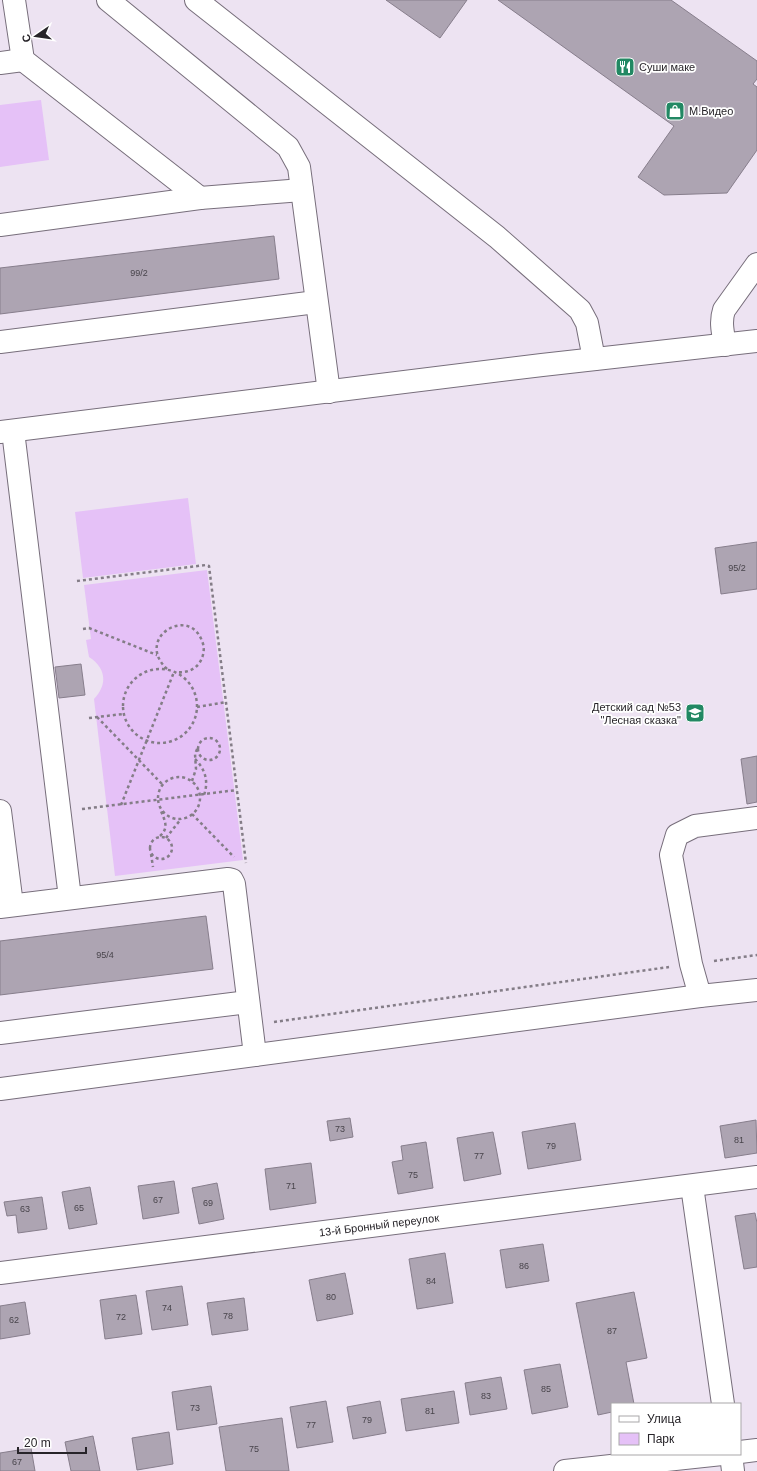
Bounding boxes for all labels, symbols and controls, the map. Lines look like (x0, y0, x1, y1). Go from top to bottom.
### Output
north arrow (16, 16, 56, 56)
text: С (20, 33, 33, 43)
restaurant icon: Суши маке (614, 56, 636, 78)
place label: Суши маке (639, 61, 695, 73)
shop icon: М.Видео (664, 100, 686, 122)
place label: М.Видео (689, 105, 733, 117)
house number: 99/2 (130, 268, 148, 278)
house number: 95/2 (728, 563, 746, 573)
place label: Детский сад №53 "Лесная сказка" (592, 701, 681, 726)
school or university icon: Детский сад №53 "Лесная сказка" (684, 702, 706, 724)
house number: 95/4 (96, 950, 114, 960)
house number: 73 (335, 1124, 345, 1134)
house number: 81 (734, 1135, 744, 1145)
house number: 79 (546, 1141, 556, 1151)
house number: 77 (474, 1151, 484, 1161)
house number: 75 (408, 1170, 418, 1180)
house number: 71 (286, 1181, 296, 1191)
house number: 67 (153, 1195, 163, 1205)
house number: 69 (203, 1198, 213, 1208)
house number: 65 (74, 1203, 84, 1213)
house number: 63 (20, 1204, 30, 1214)
street label: 13-й Бронный переулок (318, 1211, 440, 1238)
house number: 86 (519, 1261, 529, 1271)
house number: 84 (426, 1276, 436, 1286)
house number: 80 (326, 1292, 336, 1302)
house number: 74 (162, 1303, 172, 1313)
house number: 78 (223, 1311, 233, 1321)
house number: 72 (116, 1312, 126, 1322)
house number: 62 (9, 1315, 19, 1325)
house number: 87 (607, 1326, 617, 1336)
house number: 85 (541, 1384, 551, 1394)
house number: 83 (481, 1391, 491, 1401)
house number: 73 (190, 1403, 200, 1413)
legend (611, 1403, 741, 1455)
house number: 81 (425, 1406, 435, 1416)
text: Улица (647, 1412, 681, 1426)
house number: 79 (362, 1415, 372, 1425)
house number: 77 (306, 1420, 316, 1430)
scale bar (18, 1429, 86, 1455)
text: Парк (647, 1432, 675, 1446)
text: 20 m (24, 1436, 51, 1450)
house number: 75 (249, 1444, 259, 1454)
house number: 67 (12, 1457, 22, 1467)

